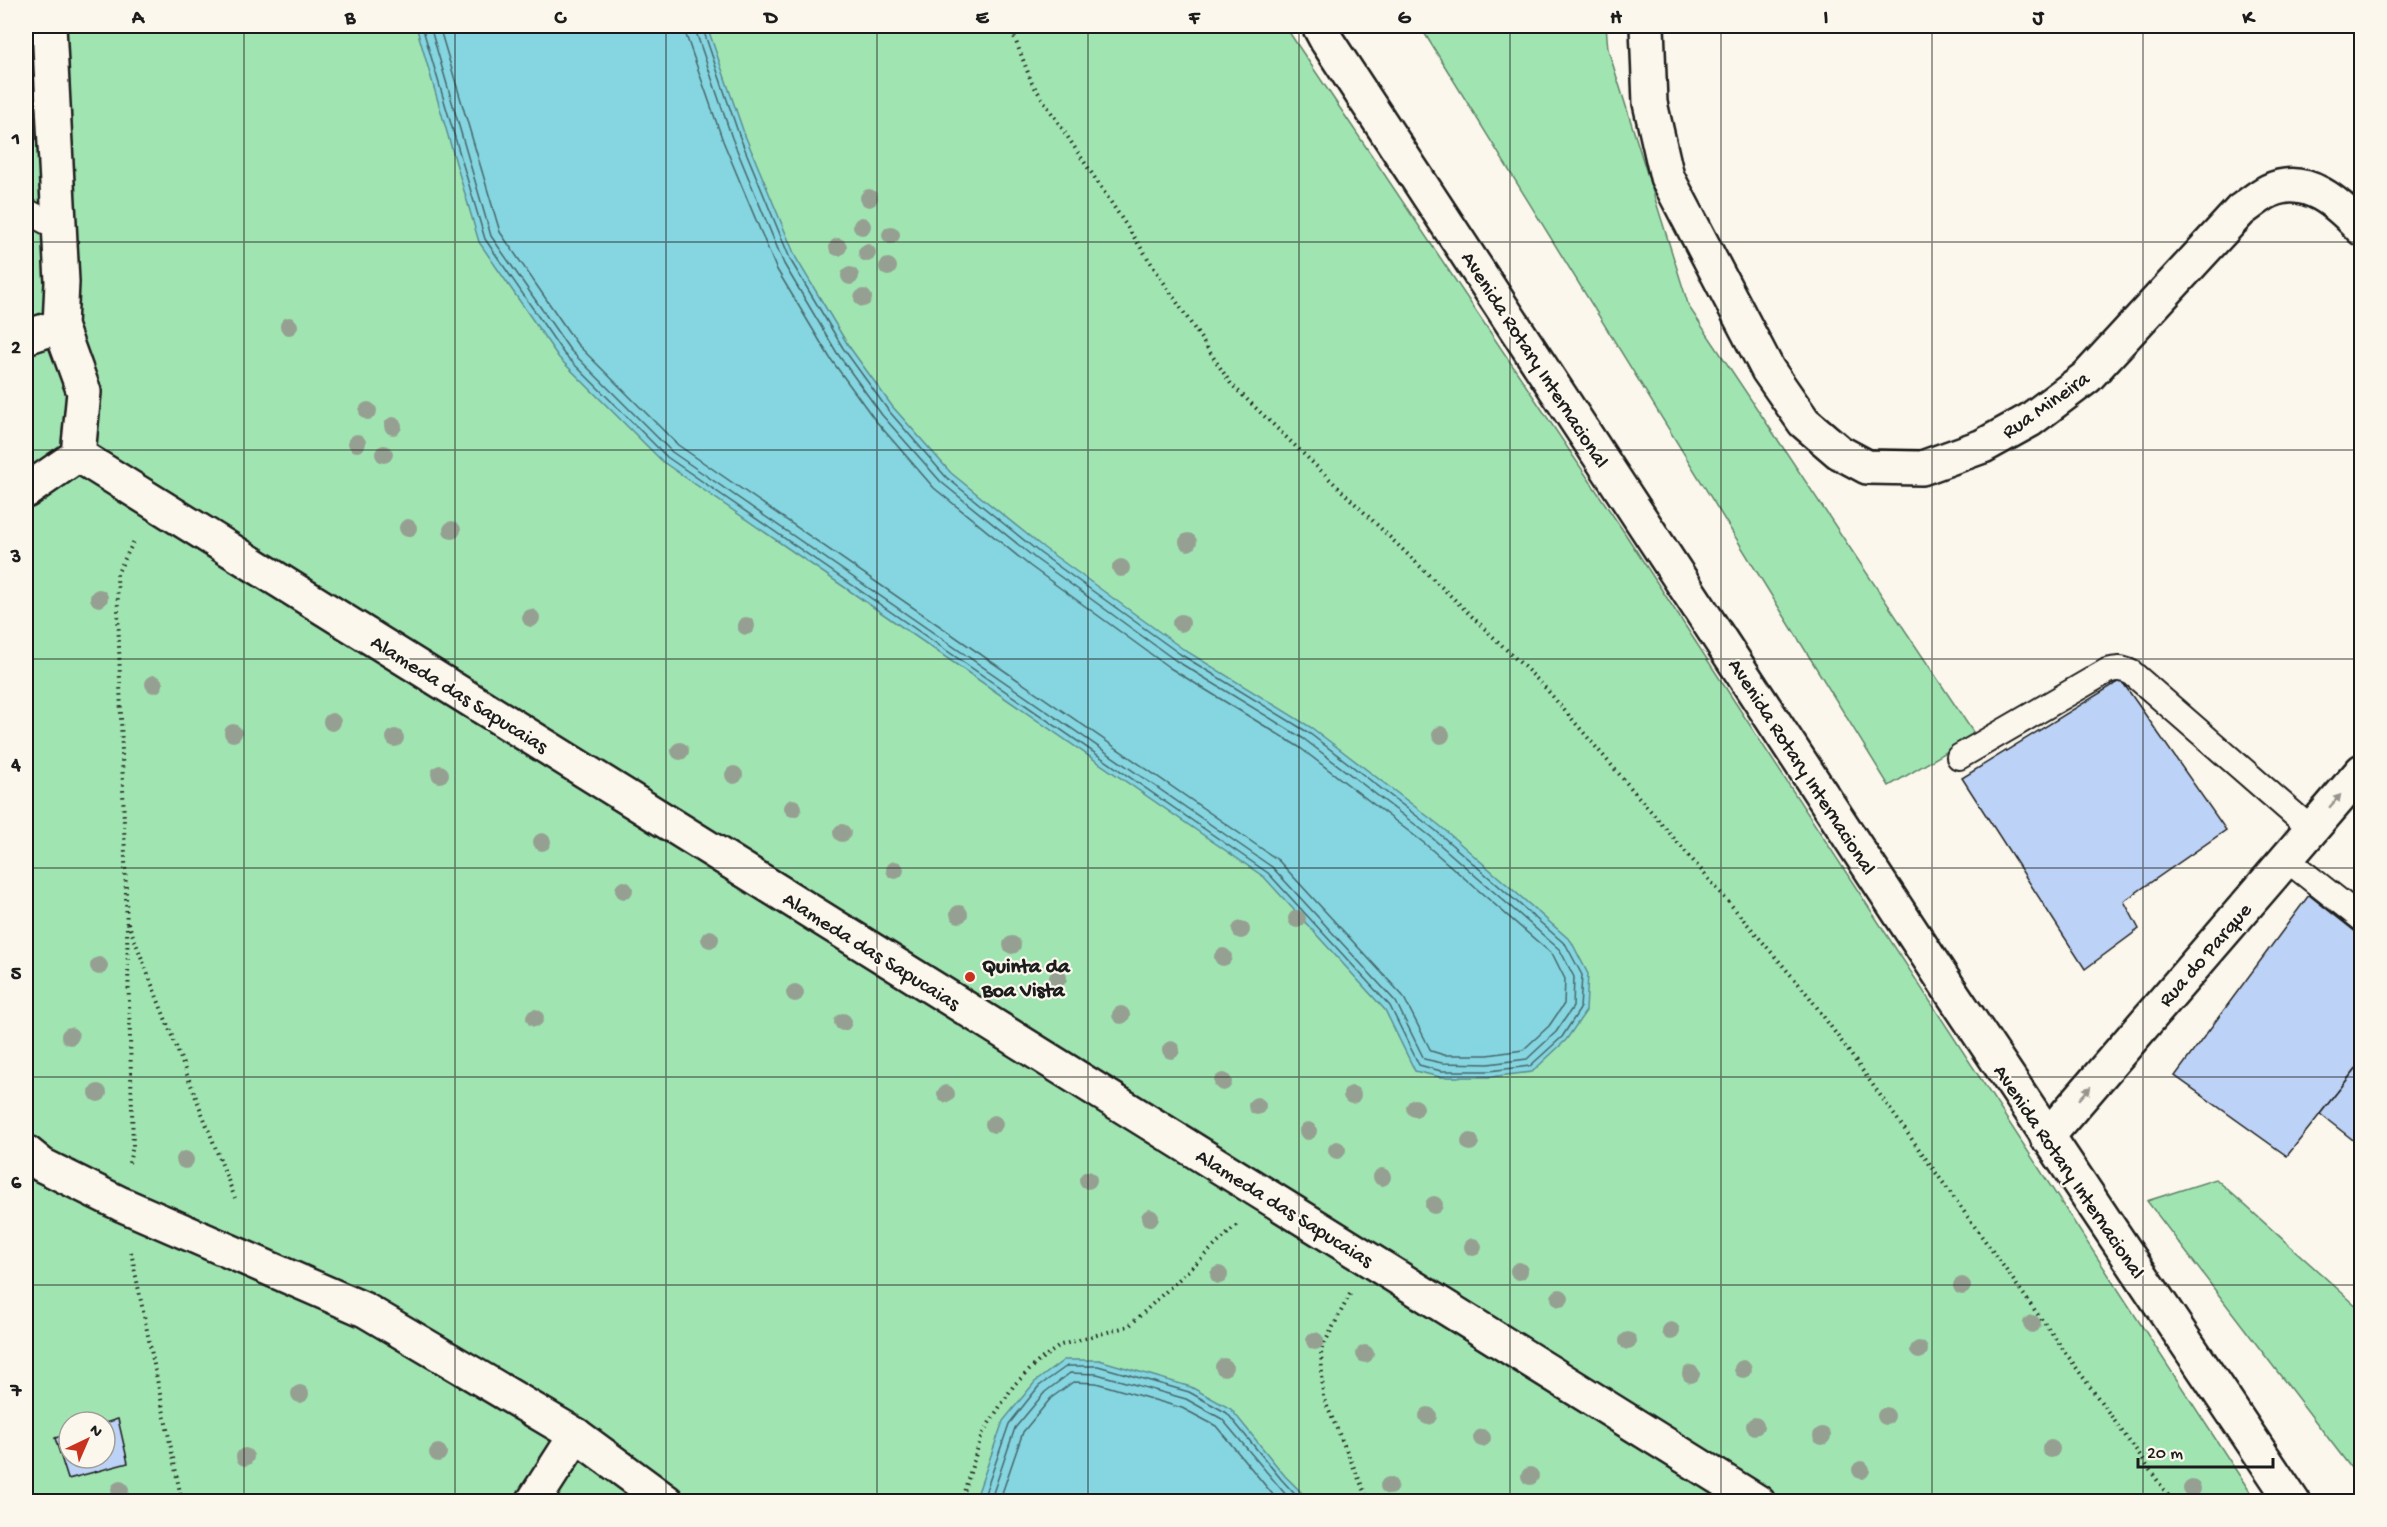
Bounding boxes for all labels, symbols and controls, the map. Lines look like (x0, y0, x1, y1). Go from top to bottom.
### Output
text: A (131, 8, 146, 31)
text: B (344, 8, 356, 31)
text: C (554, 8, 568, 31)
text: D (762, 8, 778, 31)
text: E (976, 8, 990, 31)
text: F (1188, 8, 1201, 31)
text: G (1398, 8, 1412, 31)
text: H (1610, 8, 1622, 31)
text: I (1824, 8, 1829, 31)
text: J (2032, 8, 2045, 31)
text: K (2241, 8, 2256, 31)
text: 1 (11, 129, 20, 152)
street label: Avenida Rotary Internacional (1454, 248, 1612, 474)
text: 2 (11, 338, 21, 361)
street label: Rua Mineira (1998, 367, 2097, 446)
text: 3 (10, 547, 21, 570)
street label: Alameda das Sapucaias (365, 631, 552, 761)
street label: Avenida Rotary Internacional (1721, 655, 1879, 881)
text: 4 (10, 755, 21, 778)
one-way arrow (2328, 794, 2342, 809)
street label: Alameda das Sapucaias (777, 888, 964, 1018)
street label: Rua do Parque (2155, 898, 2259, 1013)
place label: Quinta da Boa Vista (981, 956, 1071, 1005)
text: 5 (11, 964, 22, 987)
marker: Quinta da Boa Vista (963, 970, 977, 984)
street label: Avenida Rotary Internacional (1986, 1061, 2148, 1285)
one-way arrow (2078, 1086, 2091, 1101)
street label: Alameda das Sapucaias (1190, 1145, 1377, 1275)
text: 6 (11, 1173, 22, 1196)
text: 7 (10, 1381, 23, 1404)
north arrow (57, 1410, 117, 1470)
text: N (85, 1421, 106, 1443)
scale bar (2138, 1431, 2273, 1469)
text: 20 m (2147, 1444, 2183, 1465)

